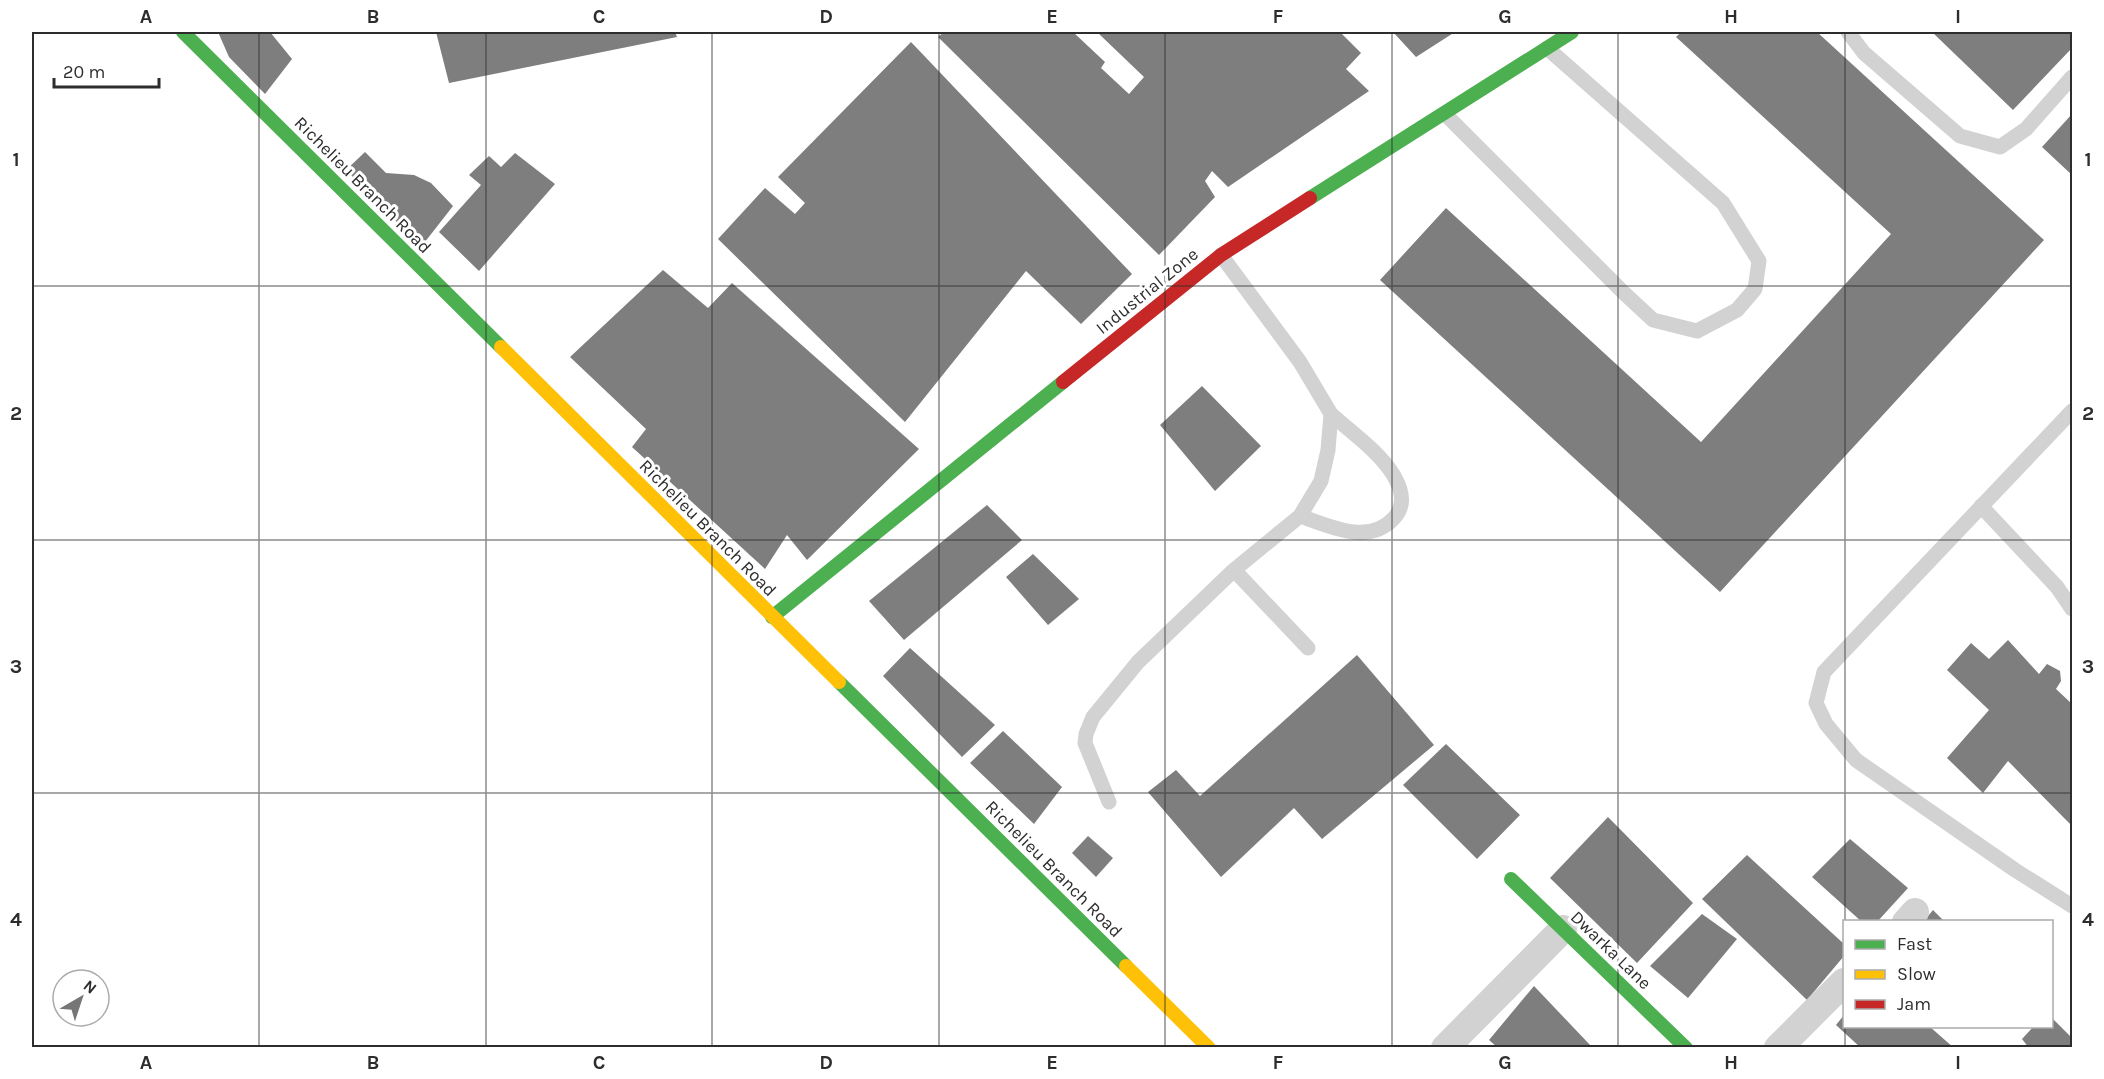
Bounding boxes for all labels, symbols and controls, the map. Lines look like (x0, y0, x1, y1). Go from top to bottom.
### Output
text: A (140, 5, 153, 28)
text: B (367, 5, 379, 28)
text: C (593, 5, 605, 28)
text: D (819, 5, 833, 28)
text: E (1046, 5, 1058, 28)
text: F (1273, 5, 1284, 28)
text: G (1498, 5, 1512, 28)
text: H (1724, 5, 1738, 28)
text: I (1955, 5, 1961, 28)
scale bar (54, 51, 159, 89)
text: 20 m (63, 61, 105, 83)
street label: Richelieu Branch Road (290, 112, 436, 258)
text: 1 (12, 148, 20, 171)
text: 1 (2084, 148, 2092, 171)
street label: Industrial Zone (1091, 243, 1203, 339)
text: 2 (10, 402, 22, 425)
text: 2 (2082, 402, 2094, 425)
street label: Richelieu Branch Road (635, 455, 781, 601)
text: 3 (10, 655, 22, 678)
text: 3 (2082, 655, 2094, 678)
street label: Richelieu Branch Road (981, 796, 1127, 942)
street label: Dwarka Lane (1566, 906, 1656, 994)
text: 4 (10, 908, 22, 931)
text: 4 (2082, 908, 2094, 931)
legend (1843, 920, 2053, 1028)
text: Fast (1897, 933, 1932, 955)
text: Slow (1897, 963, 1936, 985)
north arrow (51, 968, 111, 1028)
text: N (80, 976, 101, 998)
text: Jam (1897, 993, 1931, 1015)
text: A (140, 1051, 153, 1074)
text: B (367, 1051, 379, 1074)
text: C (593, 1051, 605, 1074)
text: D (819, 1051, 833, 1074)
text: E (1046, 1051, 1058, 1074)
text: F (1273, 1051, 1284, 1074)
text: G (1498, 1051, 1512, 1074)
text: H (1724, 1051, 1738, 1074)
text: I (1955, 1051, 1961, 1074)

